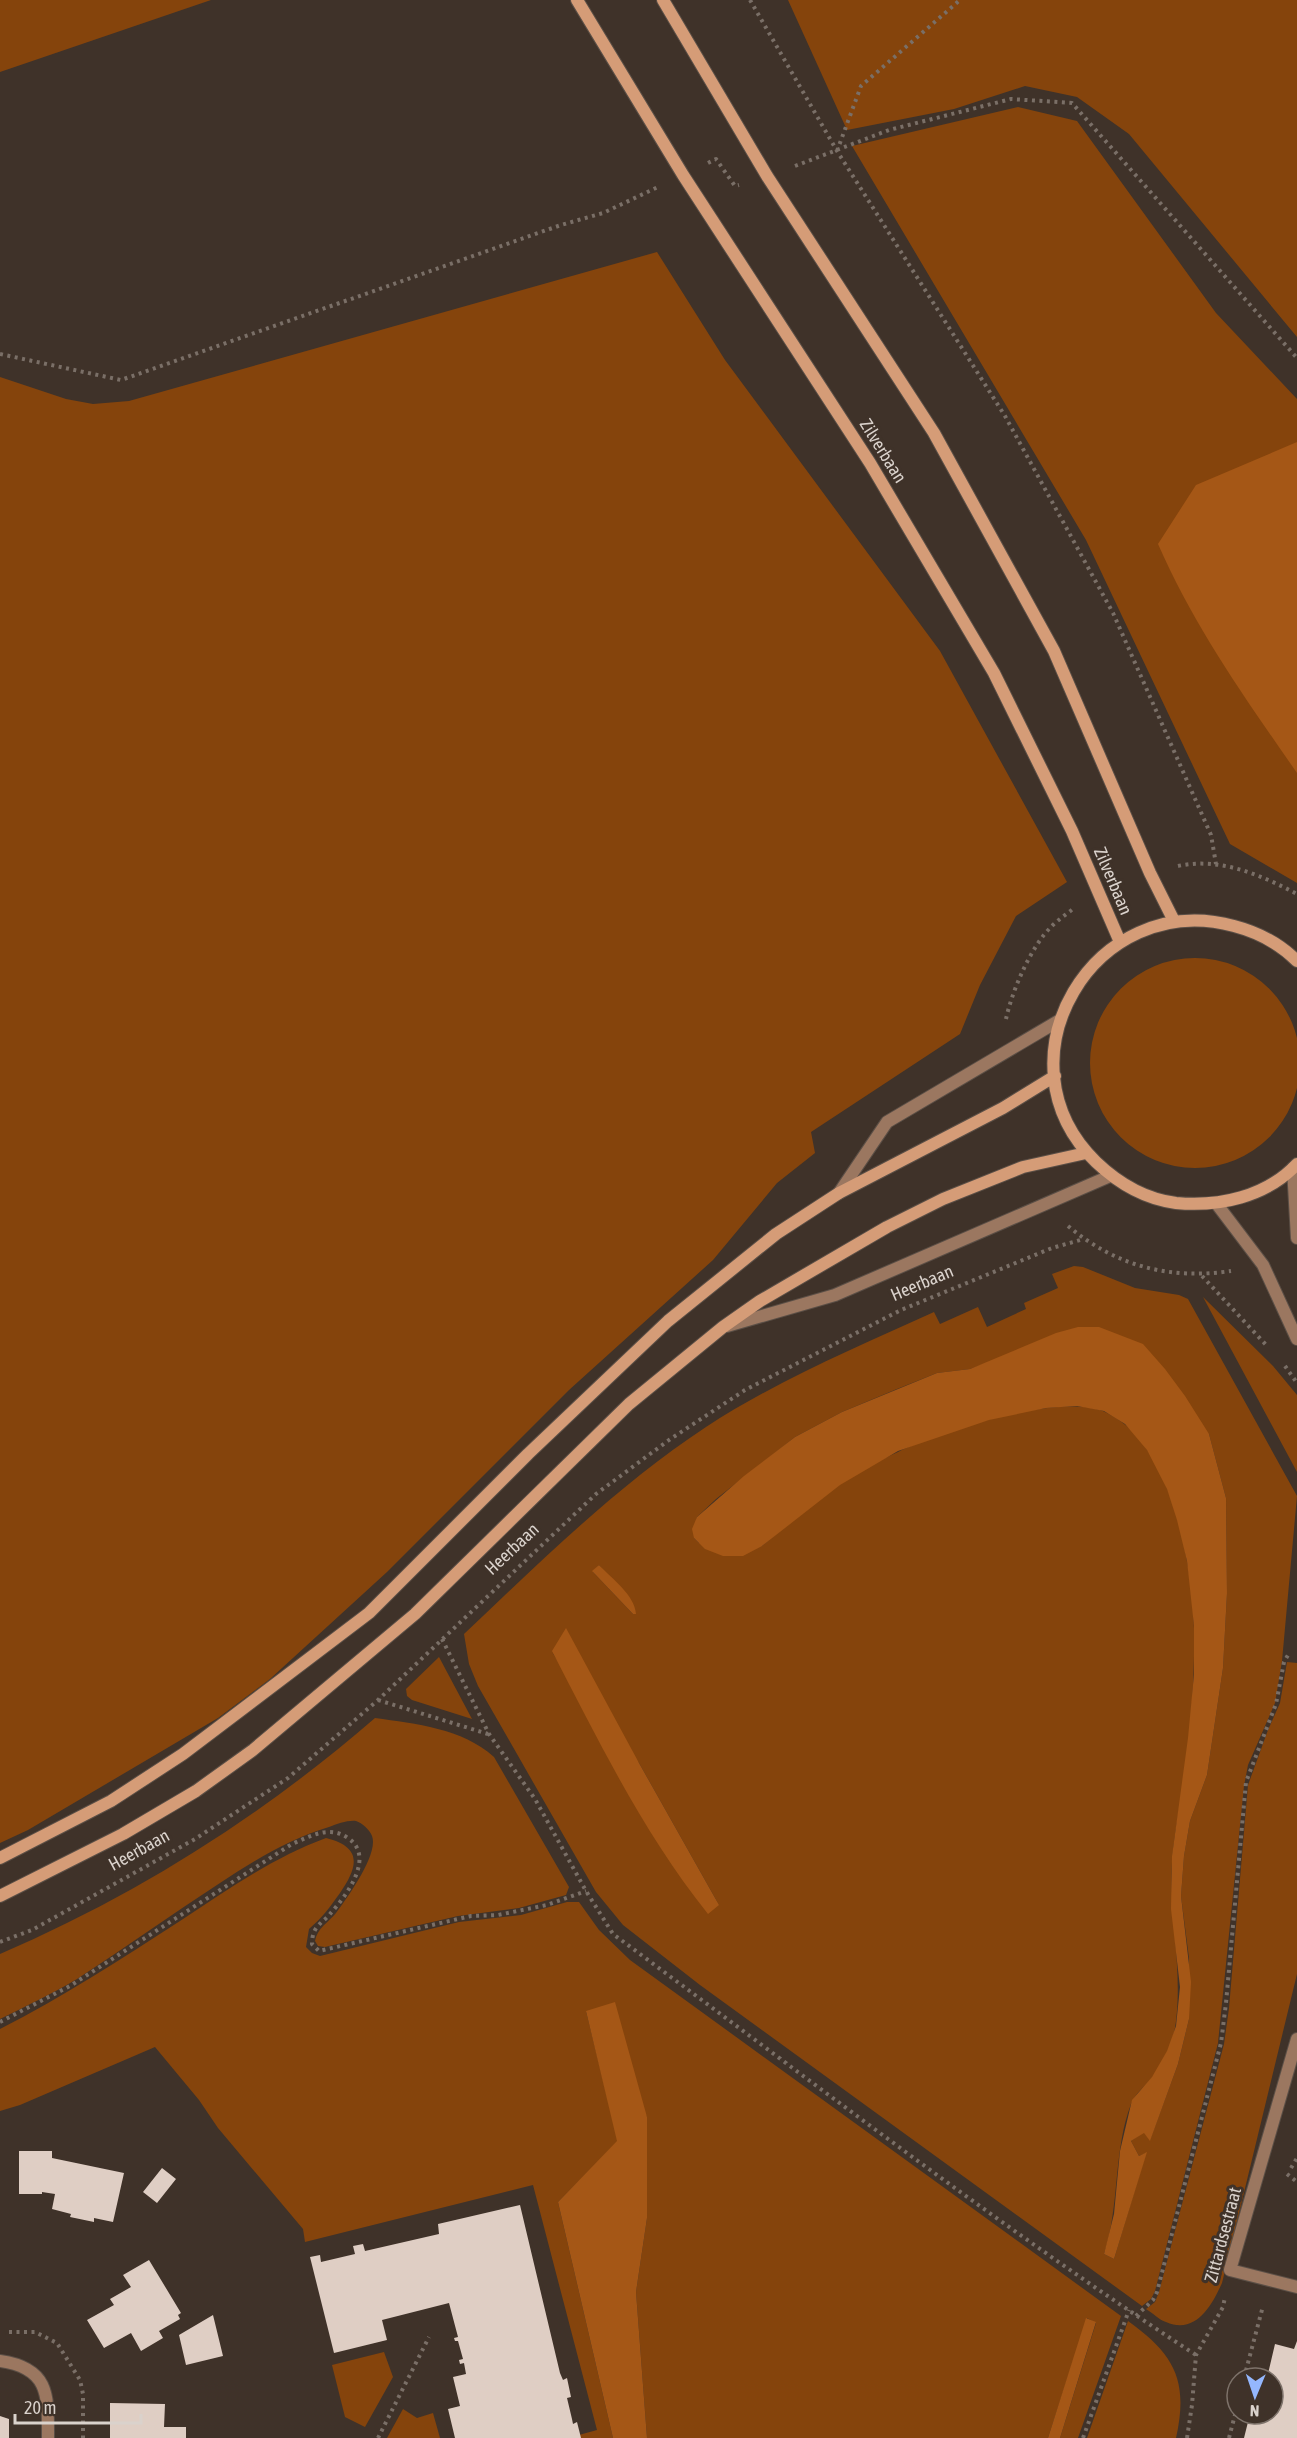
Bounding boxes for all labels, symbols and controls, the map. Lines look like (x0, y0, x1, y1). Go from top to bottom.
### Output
street label: Zilverbaan (856, 415, 911, 487)
street label: Zilverbaan (1090, 844, 1137, 918)
street label: Heerbaan (887, 1260, 956, 1305)
street label: Heerbaan (480, 1518, 543, 1579)
street label: Heerbaan (105, 1824, 173, 1875)
street label: Zittardsestraat (1200, 2185, 1245, 2285)
north arrow (1225, 2366, 1285, 2426)
scale bar (15, 2387, 141, 2425)
text: 20 m (24, 2397, 56, 2418)
text: N (1249, 2402, 1260, 2420)

